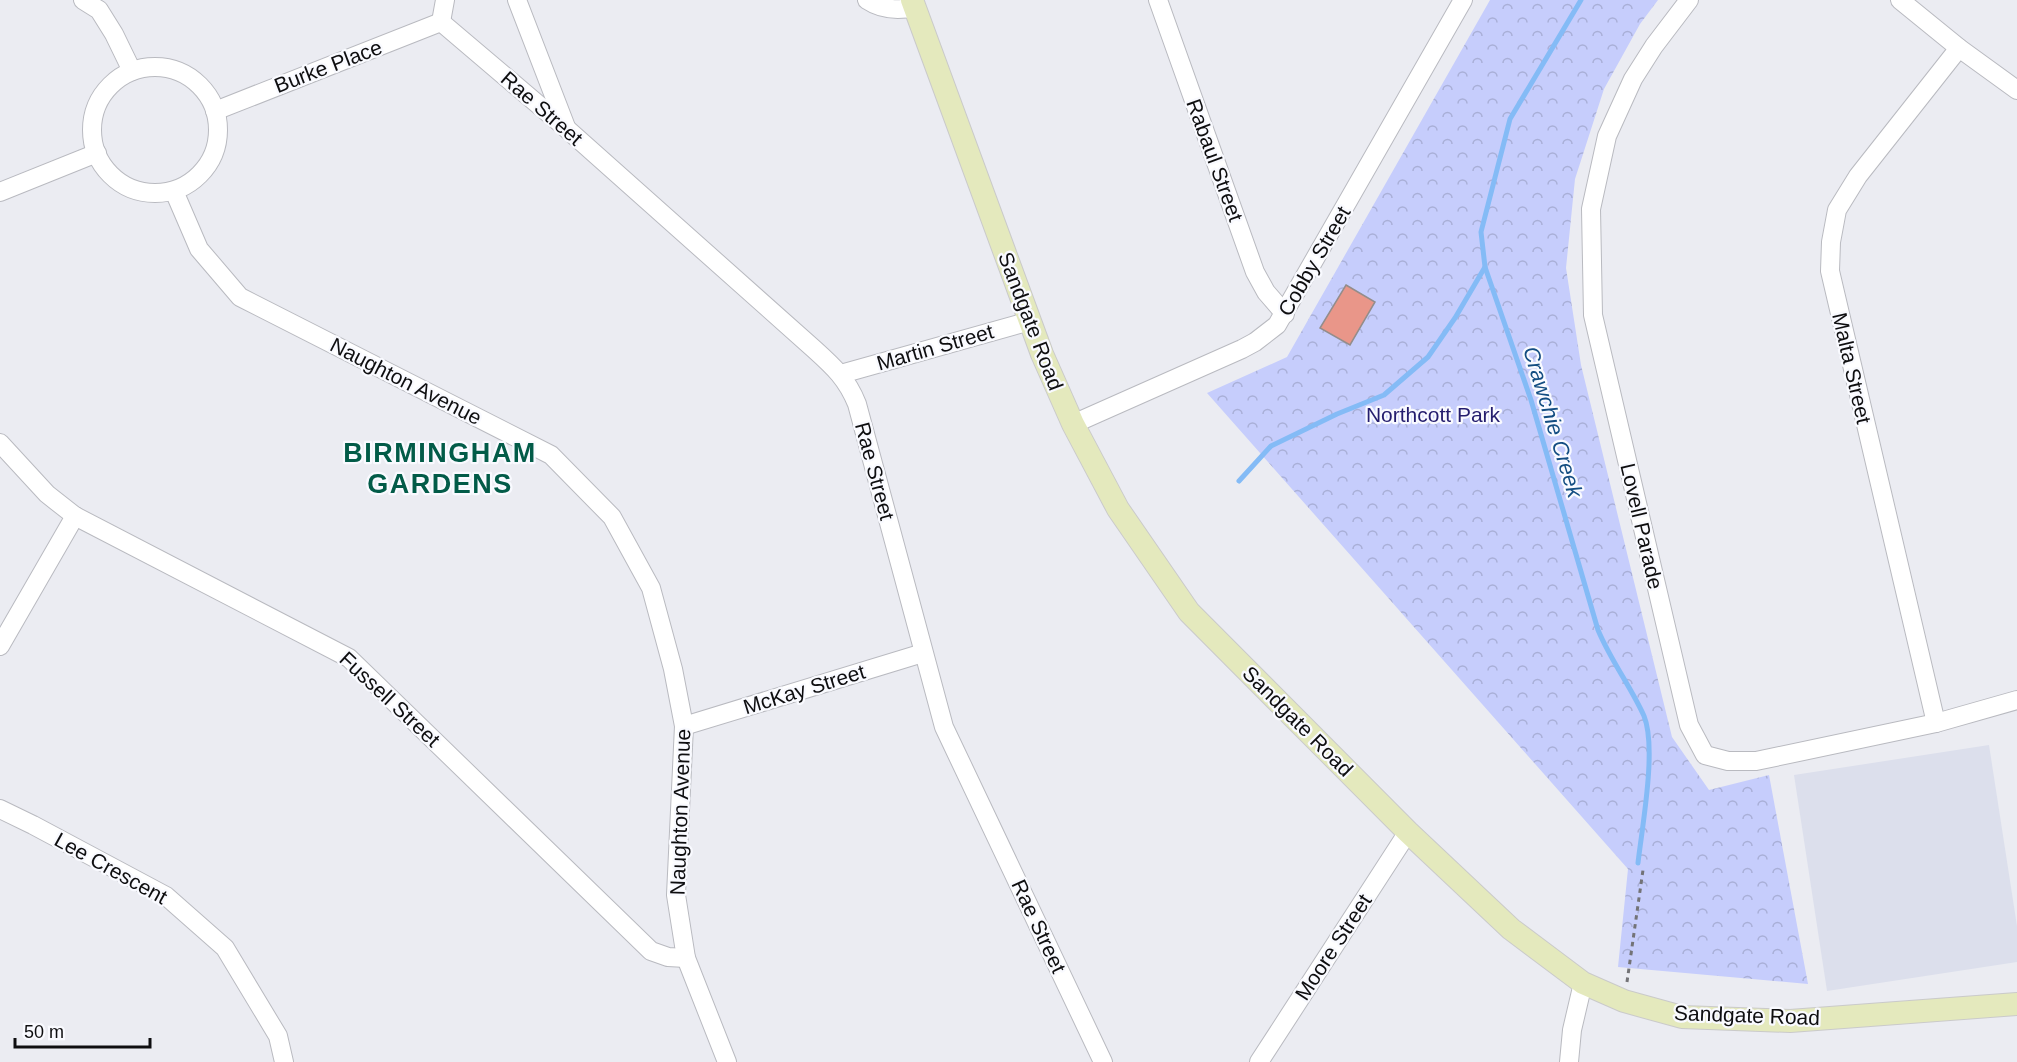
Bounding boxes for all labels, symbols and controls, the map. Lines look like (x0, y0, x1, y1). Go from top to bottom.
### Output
street label: Burke Place (271, 35, 385, 97)
street label: Rae Street (497, 66, 588, 150)
street label: Rabaul Street (1182, 96, 1248, 224)
street label: Cobby Street (1273, 202, 1355, 320)
street label: Sandgate Road (994, 249, 1068, 393)
street label: Malta Street (1828, 310, 1876, 426)
street label: Martin Street (874, 319, 996, 375)
street label: Naughton Avenue (327, 333, 485, 429)
water label: Crawchie Creek (1518, 344, 1588, 501)
park label: Northcott Park (1366, 403, 1501, 426)
street label: Rae Street (851, 420, 899, 523)
district label: BIRMINGHAM GARDENS (343, 438, 537, 499)
street label: Lovell Parade (1616, 461, 1668, 591)
street label: Fussell Street (335, 647, 445, 751)
street label: McKay Street (740, 660, 868, 718)
street label: Sandgate Road (1238, 661, 1358, 781)
street label: Naughton Avenue (666, 728, 694, 896)
street label: Lee Crescent (51, 828, 171, 908)
street label: Rae Street (1007, 876, 1071, 976)
street label: Moore Street (1290, 890, 1376, 1004)
street label: Sandgate Road (1674, 1001, 1820, 1029)
scale bar (15, 1011, 150, 1049)
text: 50 m (24, 1022, 64, 1042)

